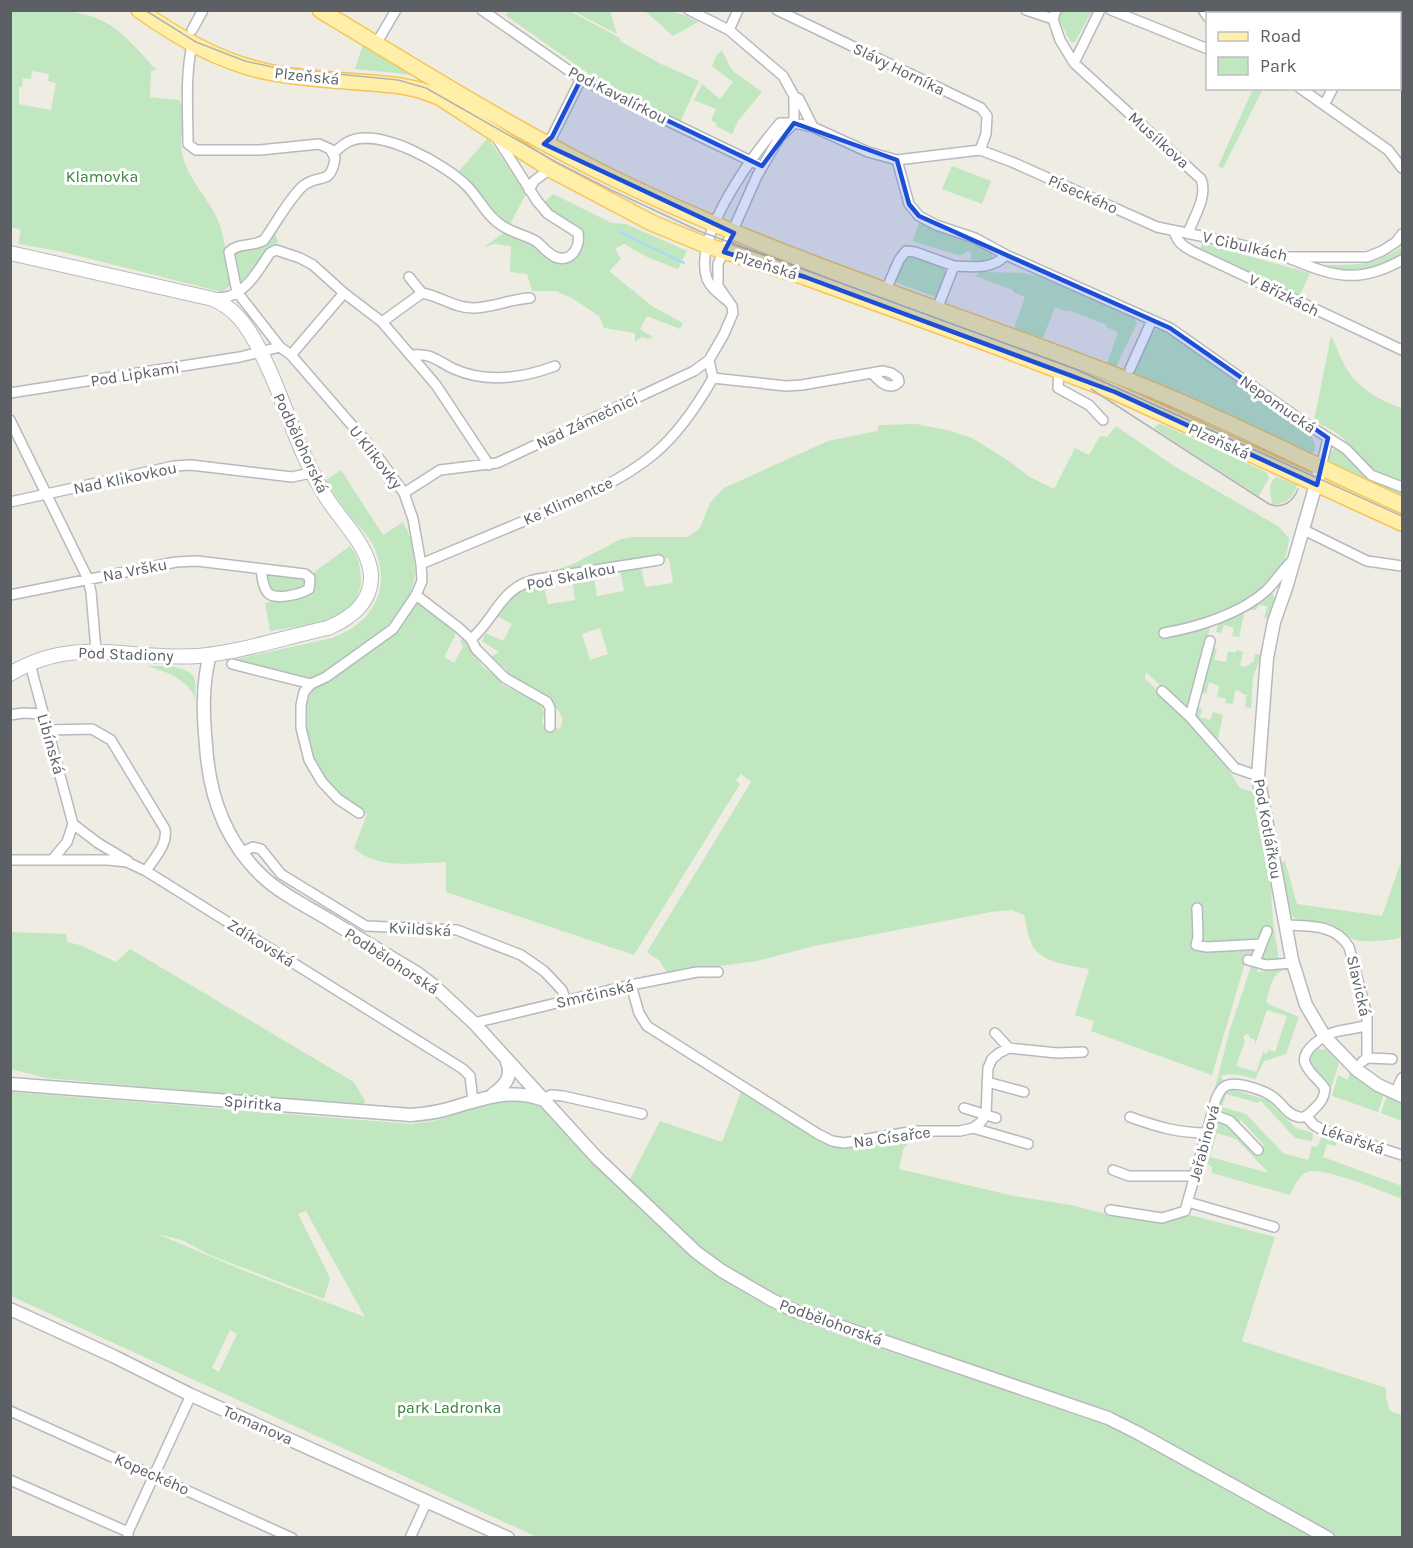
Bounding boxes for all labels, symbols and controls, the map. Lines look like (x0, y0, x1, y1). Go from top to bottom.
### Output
legend (1206, 12, 1401, 90)
text: Road (1260, 25, 1301, 47)
street label: Slávy Horníka (850, 39, 948, 99)
text: Park (1260, 55, 1297, 77)
street label: Pod Kavalírkou (565, 62, 671, 128)
street label: Plzeňská (274, 63, 340, 89)
street label: Musílkova (1125, 108, 1193, 172)
park label: Klamovka (66, 167, 138, 186)
street label: Píseckého (1045, 170, 1121, 218)
street label: V Cibulkách (1201, 227, 1289, 265)
street label: Plzeňská (732, 246, 800, 284)
street label: V Břízkách (1245, 270, 1323, 320)
street label: Pod Lipkami (89, 358, 181, 390)
street label: Nepomucká (1237, 371, 1319, 437)
street label: Nad Zámečnicí (533, 389, 641, 453)
street label: Podbělohorská (269, 390, 333, 496)
street label: Plzeňská (1186, 419, 1252, 463)
street label: U Klikovky (345, 422, 407, 493)
street label: Nad Klikovkou (72, 458, 178, 498)
street label: Ke Klimentce (520, 473, 616, 529)
street label: Na Vršku (101, 554, 169, 586)
street label: Pod Skalkou (525, 558, 617, 594)
street label: Pod Stadiony (78, 643, 175, 665)
street label: Libínská (33, 711, 69, 777)
street label: Pod Kotlářkou (1250, 777, 1286, 881)
street label: Zdíkovská (224, 915, 298, 971)
street label: Kvildská (388, 918, 452, 940)
street label: Podbělohorská (341, 924, 443, 998)
street label: Slavická (1343, 954, 1375, 1018)
street label: Smrčinská (554, 976, 636, 1012)
street label: Spiritka (223, 1091, 283, 1115)
street label: Jeřabinová (1185, 1103, 1223, 1183)
street label: Lékařská (1319, 1119, 1387, 1159)
street label: Na Císařce (852, 1122, 932, 1152)
street label: Podbělohorská (777, 1295, 885, 1349)
park label: park Ladronka (397, 1398, 501, 1417)
street label: Tomanova (220, 1401, 296, 1449)
street label: Kopeckého (112, 1449, 192, 1499)

